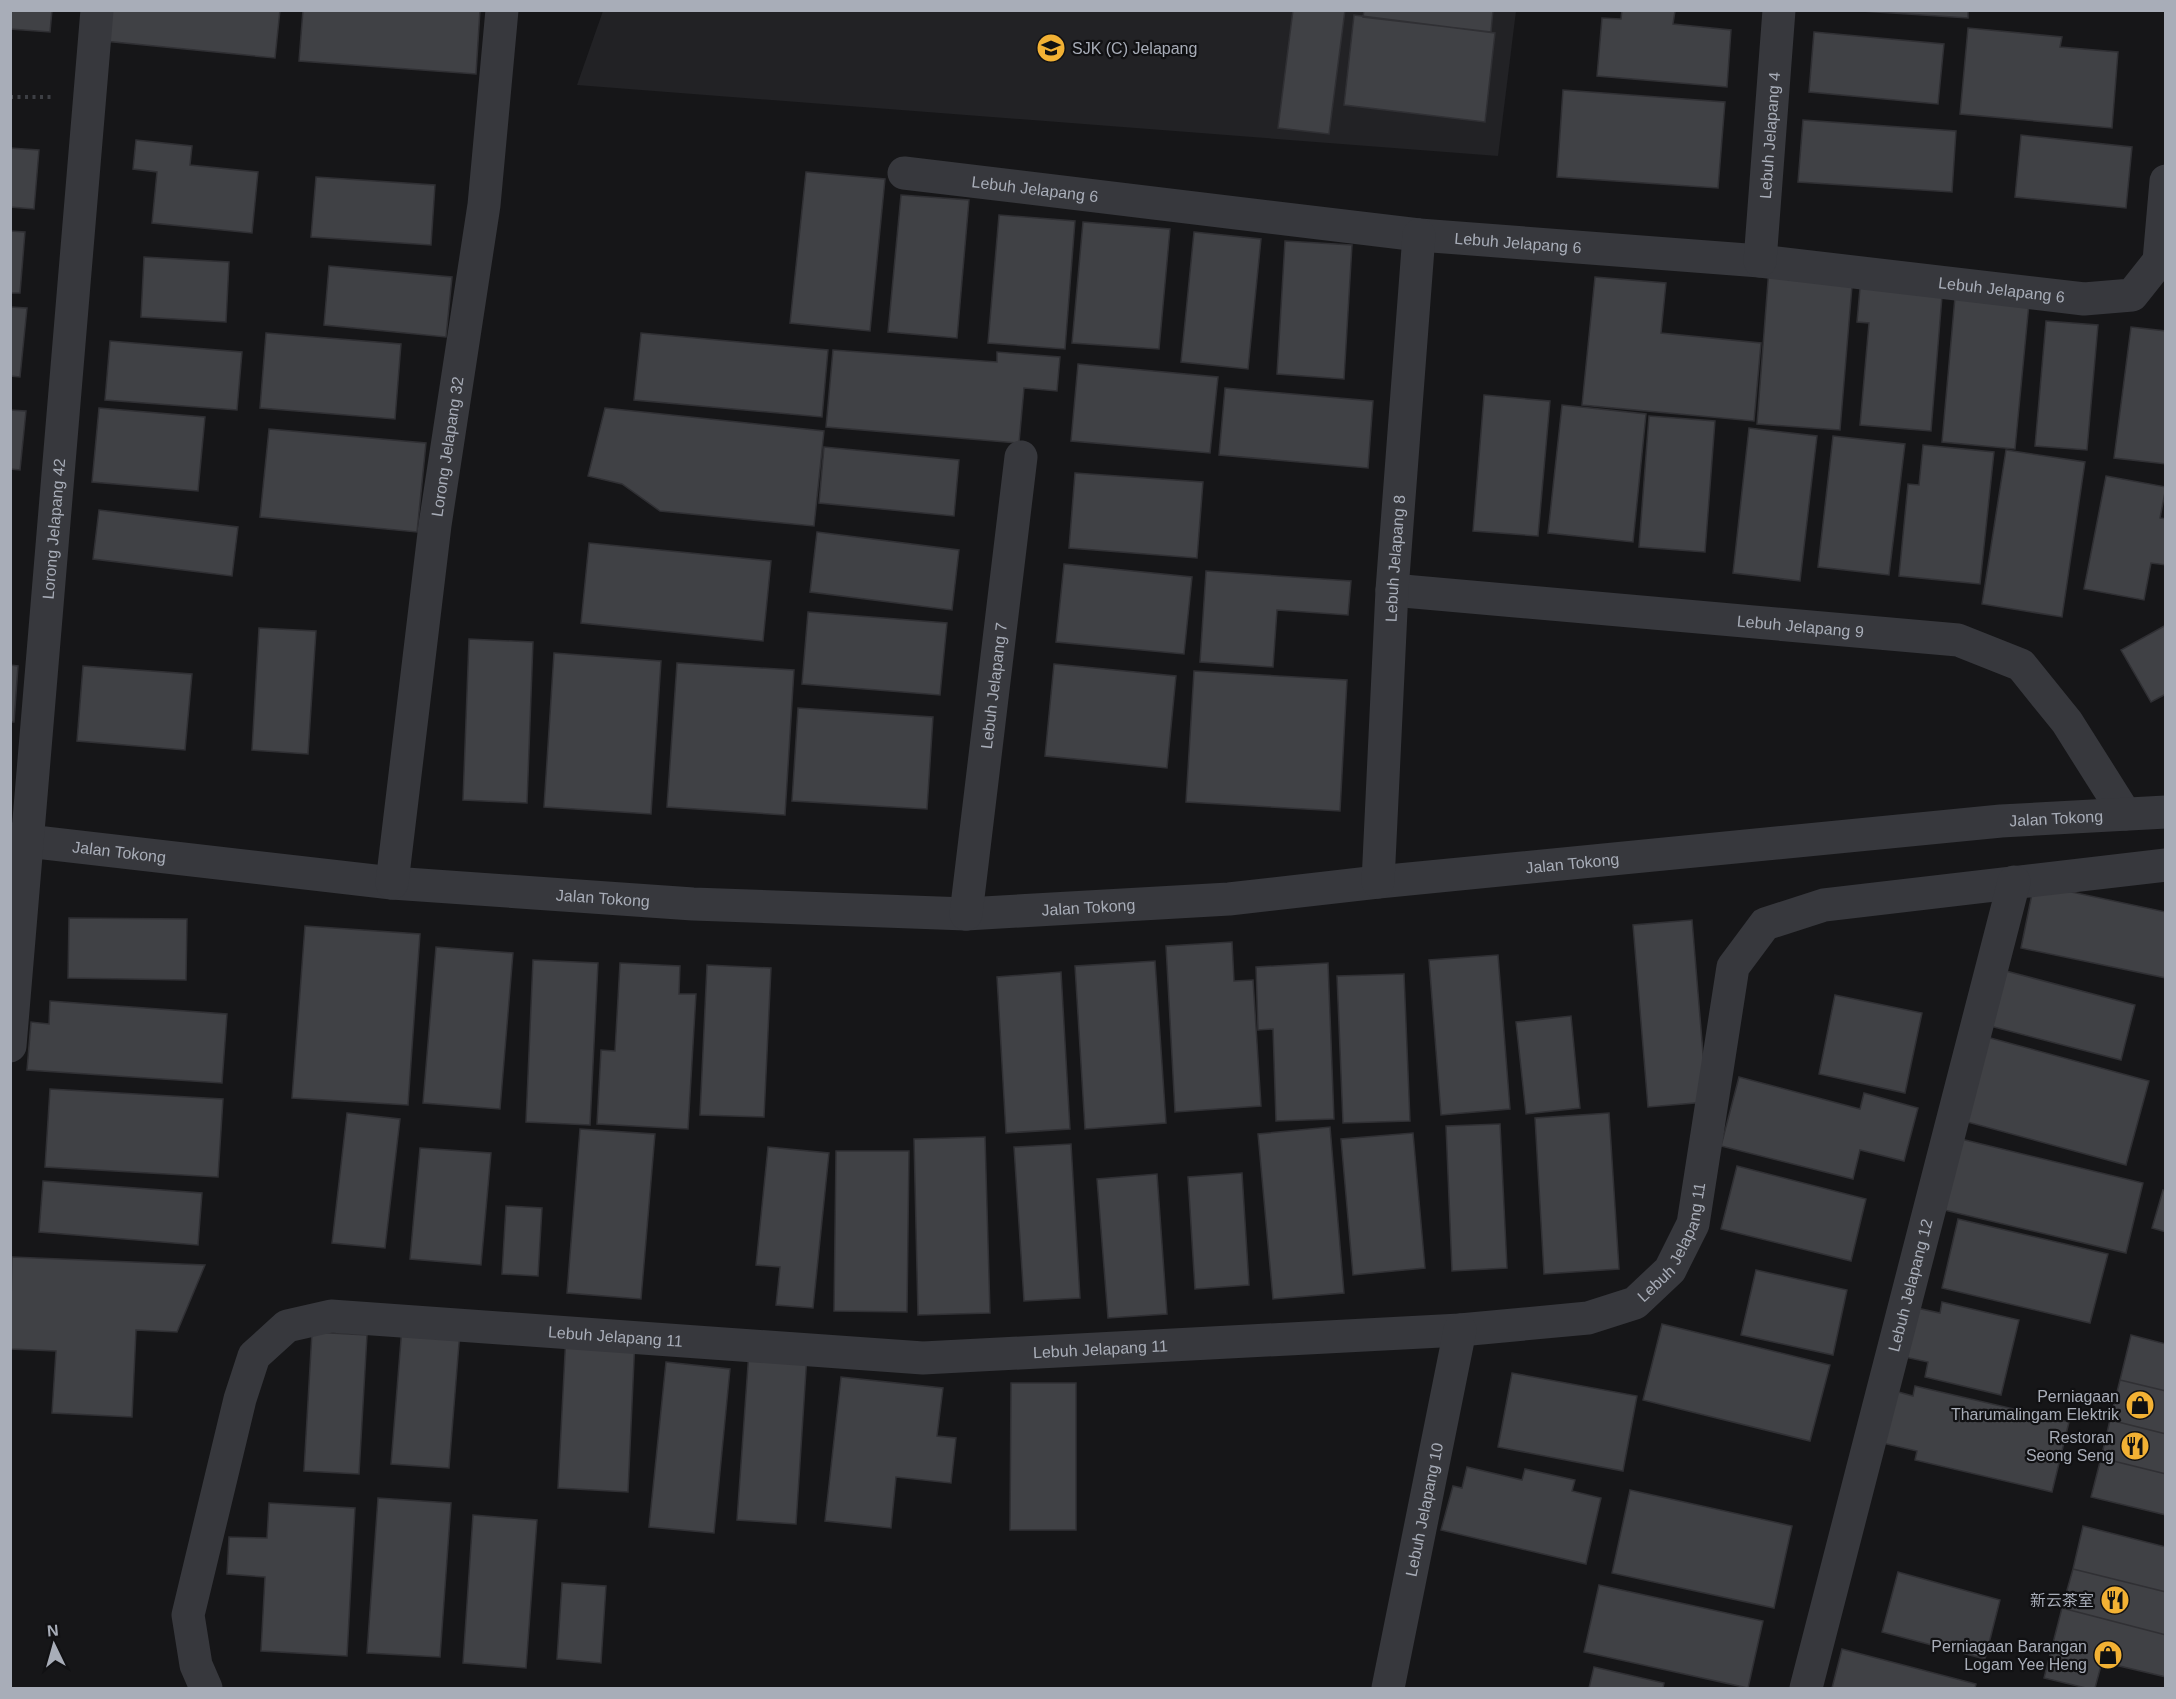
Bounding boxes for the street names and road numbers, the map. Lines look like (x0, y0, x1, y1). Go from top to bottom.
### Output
street label: Lebuh Jelapang 4 (1756, 71, 1783, 199)
street label: Lebuh Jelapang 6 (971, 173, 1099, 205)
street label: Lebuh Jelapang 6 (1454, 229, 1582, 256)
street label: Lebuh Jelapang 6 (1937, 273, 2066, 305)
street label: Lorong Jelapang 32 (428, 375, 466, 518)
street label: Lorong Jelapang 42 (39, 457, 68, 600)
street label: Lebuh Jelapang 8 (1382, 494, 1408, 622)
street label: Lebuh Jelapang 9 (1736, 612, 1865, 640)
street label: Lebuh Jelapang 7 (977, 621, 1010, 750)
street label: Jalan Tokong (2009, 807, 2104, 829)
street label: Jalan Tokong (72, 838, 167, 865)
street label: Jalan Tokong (1525, 850, 1620, 876)
street label: Jalan Tokong (555, 886, 650, 909)
street label: Jalan Tokong (1041, 896, 1136, 918)
street label: Lebuh Jelapang 11 (1634, 1181, 1708, 1305)
street label: Lebuh Jelapang 12 (1885, 1217, 1935, 1353)
street label: Lebuh Jelapang 11 (547, 1323, 684, 1349)
street label: Lebuh Jelapang 11 (1033, 1337, 1168, 1361)
street label: Lebuh Jelapang 10 (1402, 1441, 1446, 1578)

